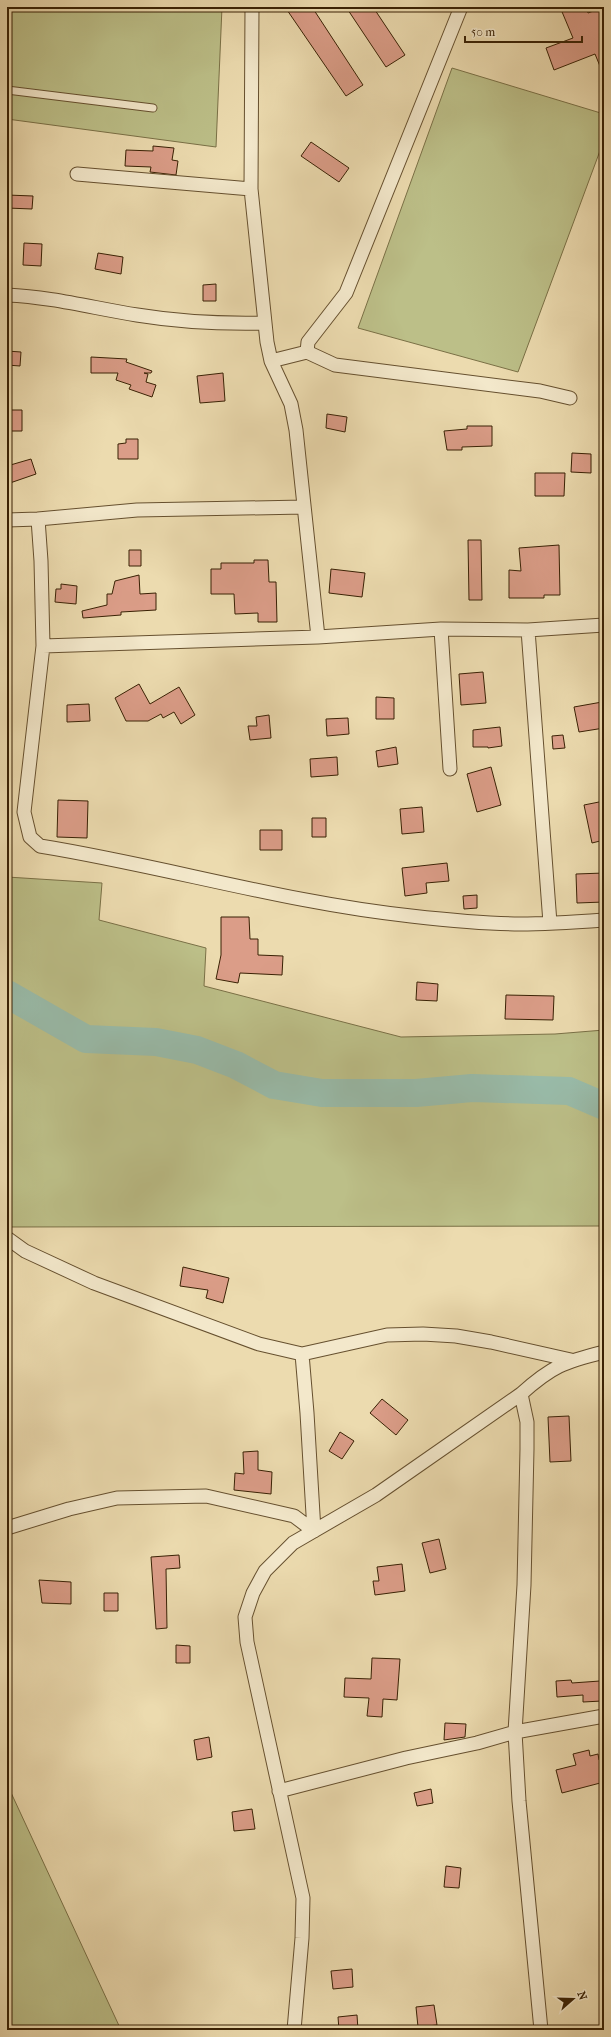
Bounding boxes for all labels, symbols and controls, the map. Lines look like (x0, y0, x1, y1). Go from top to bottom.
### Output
scale bar (465, 18, 582, 44)
text: 50 m (471, 25, 495, 39)
north arrow (553, 1979, 593, 2019)
text: N (574, 1990, 590, 2003)

